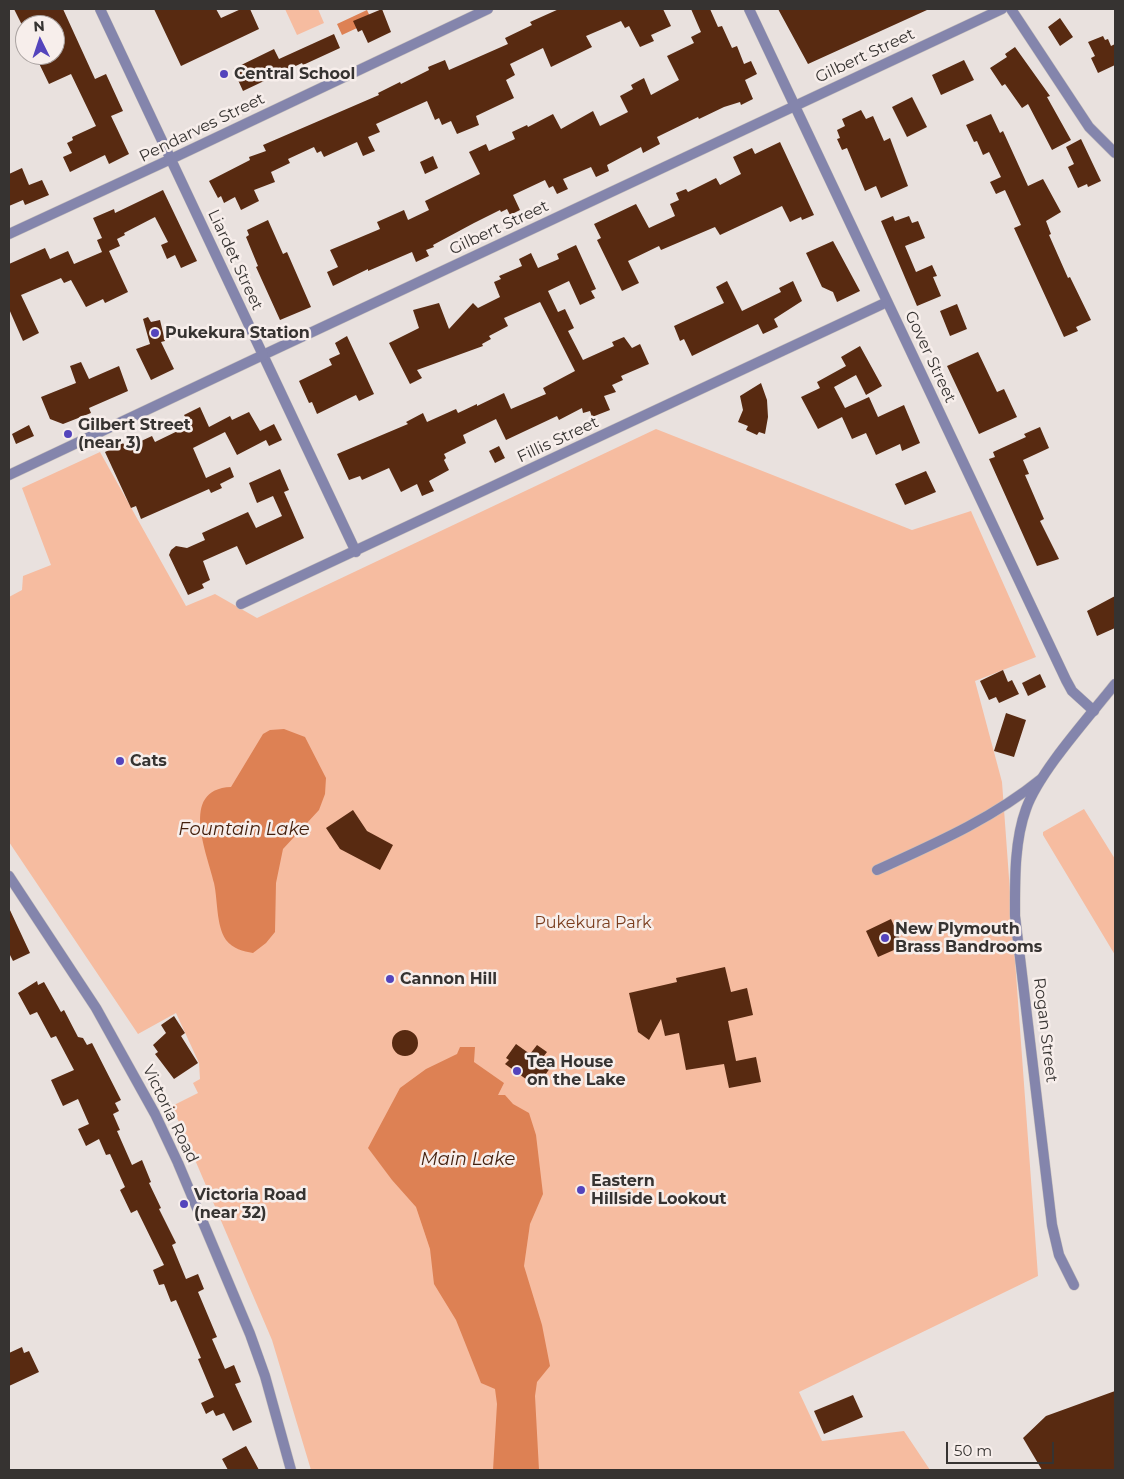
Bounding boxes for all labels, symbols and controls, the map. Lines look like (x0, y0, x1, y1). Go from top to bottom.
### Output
north arrow (15, 15, 65, 65)
text: N (33, 17, 45, 35)
street label: Gilbert Street (812, 25, 918, 87)
place label: Central School (234, 64, 355, 84)
marker: Central School (218, 68, 230, 80)
street label: Pendarves Street (136, 89, 268, 167)
street label: Gilbert Street (446, 197, 552, 259)
street label: Liardet Street (203, 207, 267, 313)
street label: Gover Street (900, 308, 960, 406)
place label: Pukekura Station (165, 323, 310, 343)
marker: Pukekura Station (149, 327, 161, 339)
street label: Fillis Street (514, 413, 602, 467)
place label: Gilbert Street (near 3) (78, 415, 191, 453)
marker: Gilbert Street (near 3) (62, 428, 74, 440)
place label: Cats (130, 751, 167, 771)
marker: Cats (114, 755, 126, 767)
water label: Fountain Lake (178, 819, 310, 841)
park label: Pukekura Park (534, 913, 652, 933)
place label: New Plymouth Brass Bandrooms (895, 919, 1042, 957)
marker: New Plymouth Brass Bandrooms (879, 932, 891, 944)
place label: Cannon Hill (400, 969, 497, 989)
marker: Cannon Hill (384, 973, 396, 985)
street label: Rogan Street (1029, 977, 1061, 1083)
place label: Tea House on the Lake (527, 1052, 626, 1090)
street label: Victoria Road (138, 1062, 202, 1166)
marker: Tea House on the Lake (511, 1065, 523, 1077)
water label: Main Lake (421, 1149, 515, 1171)
place label: Eastern Hillside Lookout (591, 1171, 726, 1209)
marker: Eastern Hillside Lookout (575, 1184, 587, 1196)
place label: Victoria Road (near 32) (194, 1185, 307, 1223)
marker: Victoria Road (near 32) (178, 1198, 190, 1210)
scale bar (949, 1432, 1056, 1464)
text: 50 m (954, 1441, 992, 1460)

